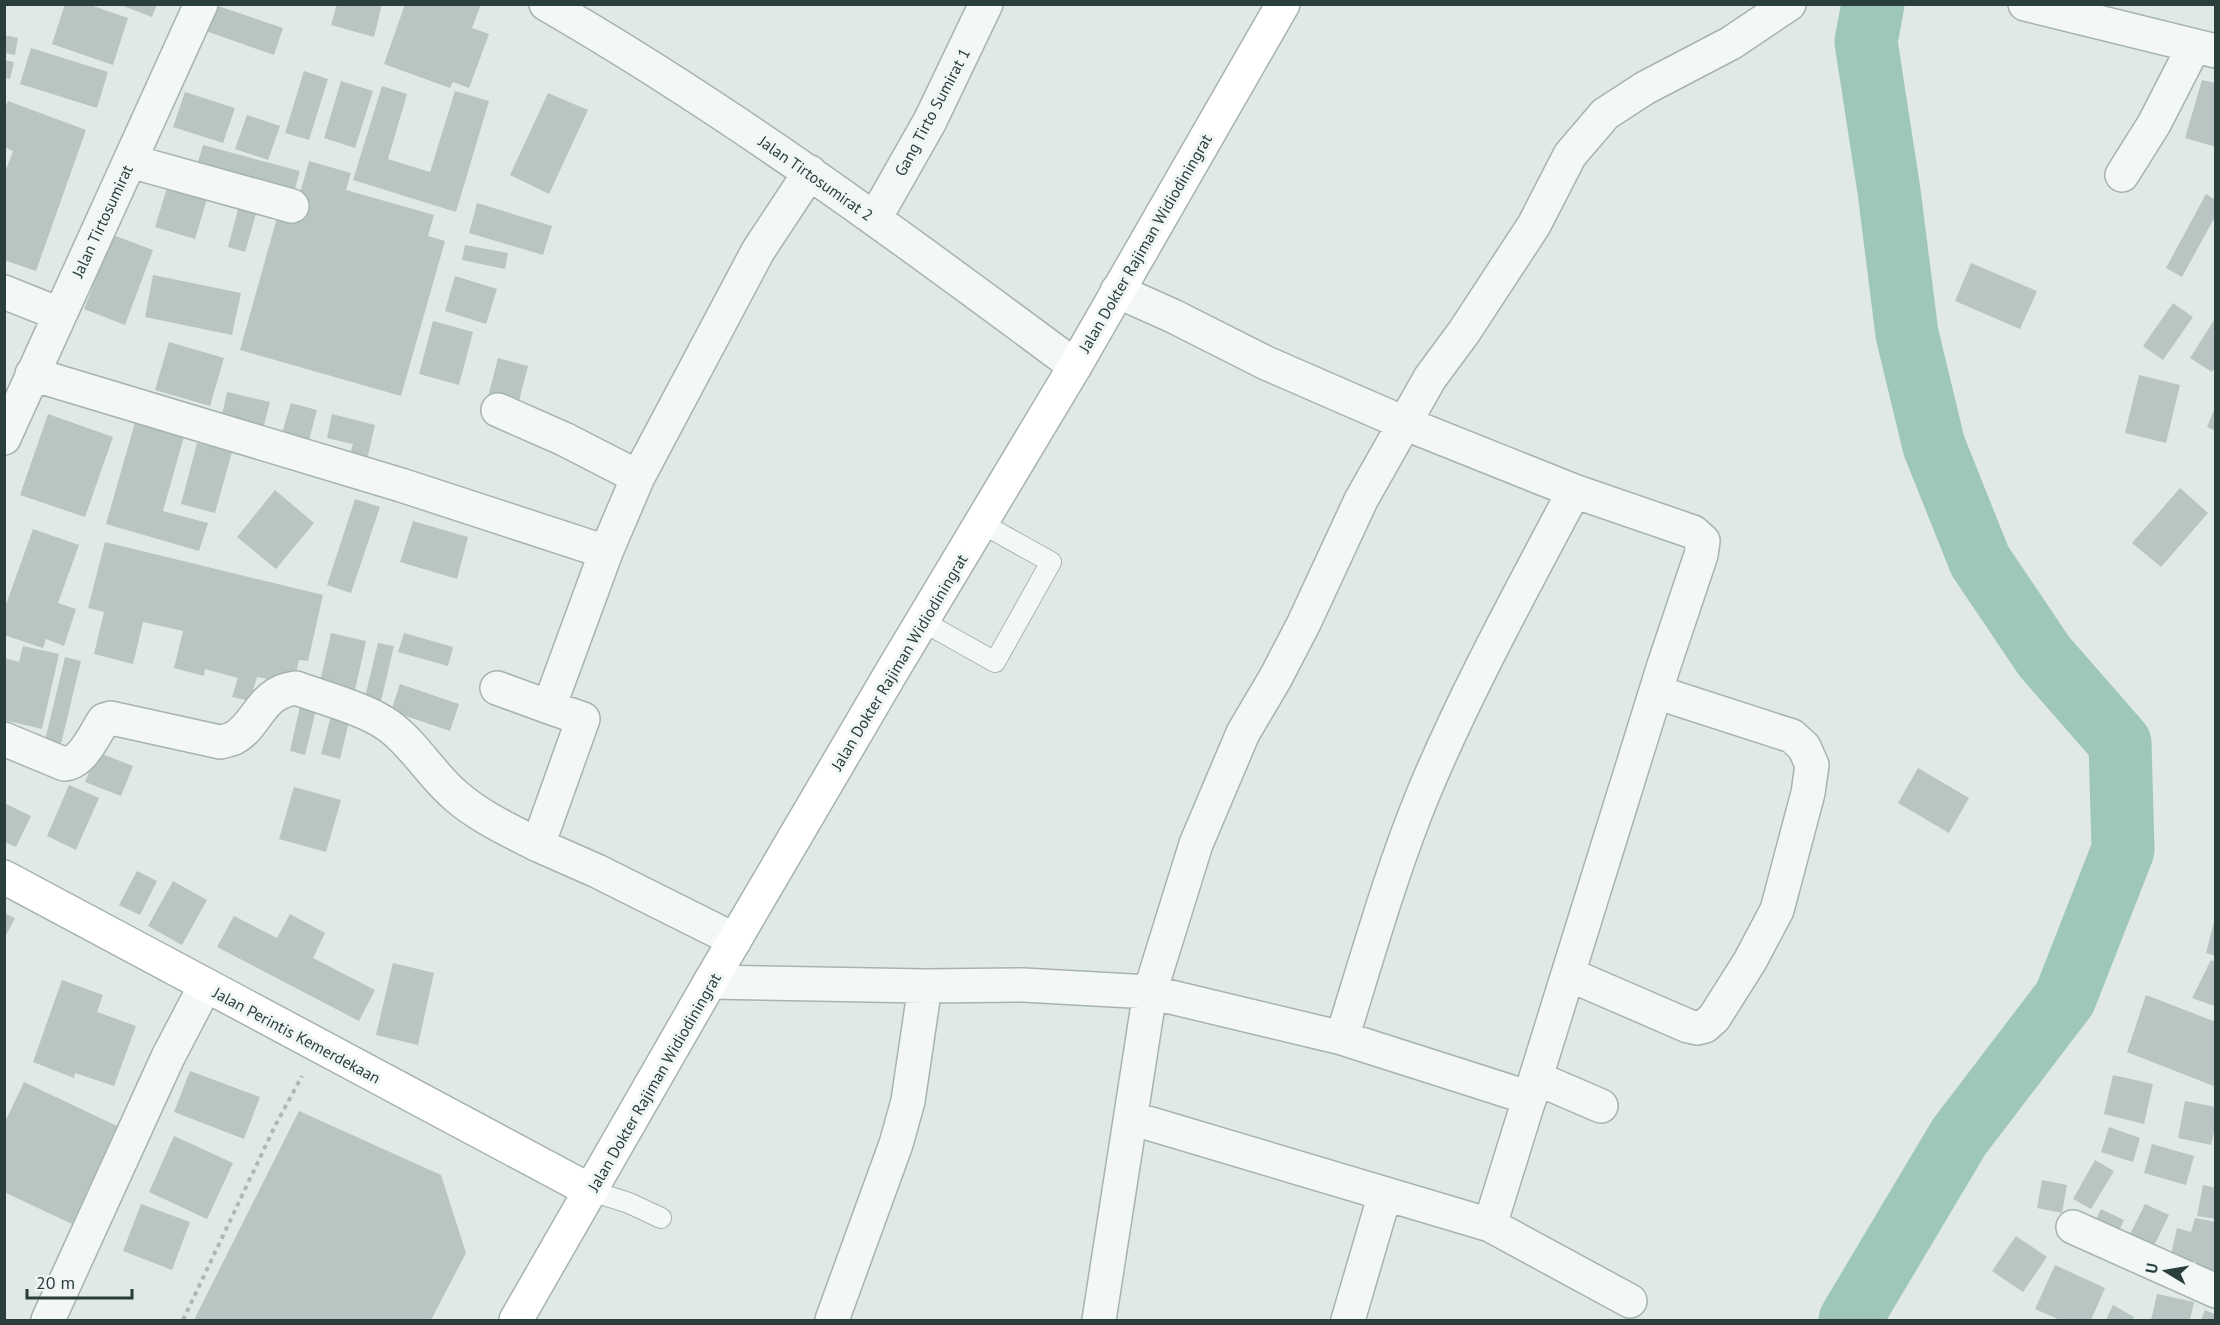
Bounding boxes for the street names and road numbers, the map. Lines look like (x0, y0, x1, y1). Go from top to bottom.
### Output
street label: Gang Tirto Sumirat 1 (890, 45, 974, 179)
street label: Jalan Tirtosumirat 2 (754, 130, 877, 225)
street label: Jalan Dokter Rajiman Widiodiningrat (1074, 130, 1216, 357)
street label: Jalan Tirtosumirat (67, 161, 137, 281)
street label: Jalan Dokter Rajiman Widiodiningrat (826, 550, 972, 775)
street label: Jalan Dokter Rajiman Widiodiningrat (583, 969, 725, 1196)
street label: Jalan Perintis Kemerdekaan (209, 982, 384, 1088)

